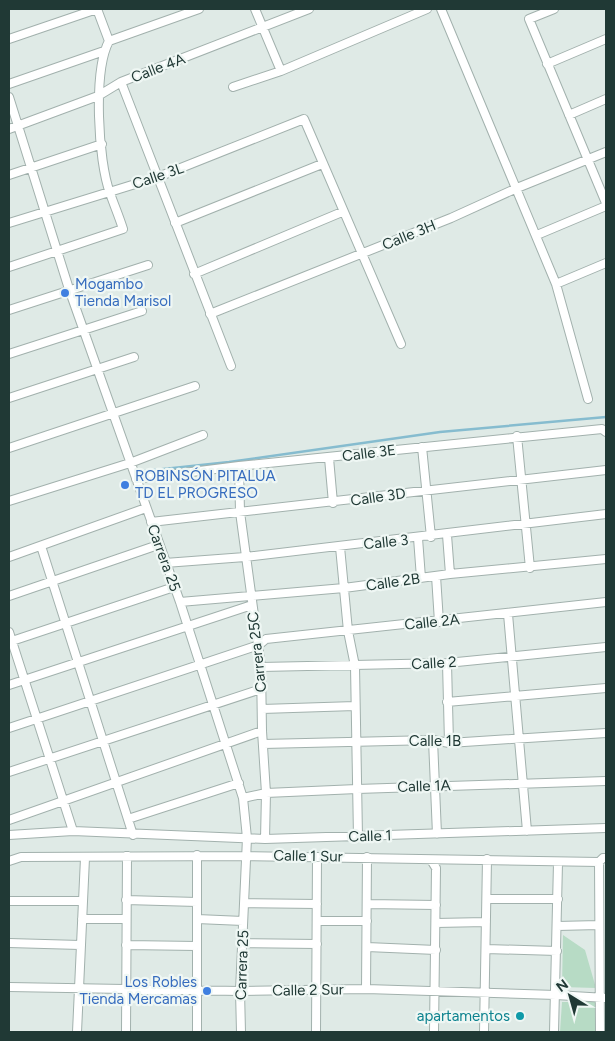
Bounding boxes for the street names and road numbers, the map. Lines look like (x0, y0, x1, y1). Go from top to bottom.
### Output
street label: Calle 4A (128, 49, 188, 87)
street label: Calle 3L (130, 159, 186, 193)
street label: Calle 3H (379, 216, 439, 254)
street label: Calle 3E (341, 441, 397, 465)
street label: Calle 3D (349, 484, 407, 510)
street label: Carrera 25 (144, 522, 184, 594)
street label: Calle 3 (363, 531, 409, 553)
street label: Calle 2B (365, 569, 421, 595)
street label: Calle 2A (403, 610, 461, 634)
street label: Carrera 25C (244, 611, 270, 693)
street label: Calle 2 (411, 653, 457, 673)
street label: Calle 1B (409, 732, 461, 750)
street label: Calle 1A (397, 776, 451, 796)
street label: Calle 1 (348, 826, 392, 846)
street label: Calle 1 Sur (273, 846, 343, 866)
street label: Carrera 25 (232, 930, 252, 1000)
street label: Calle 2 Sur (272, 980, 344, 1000)

